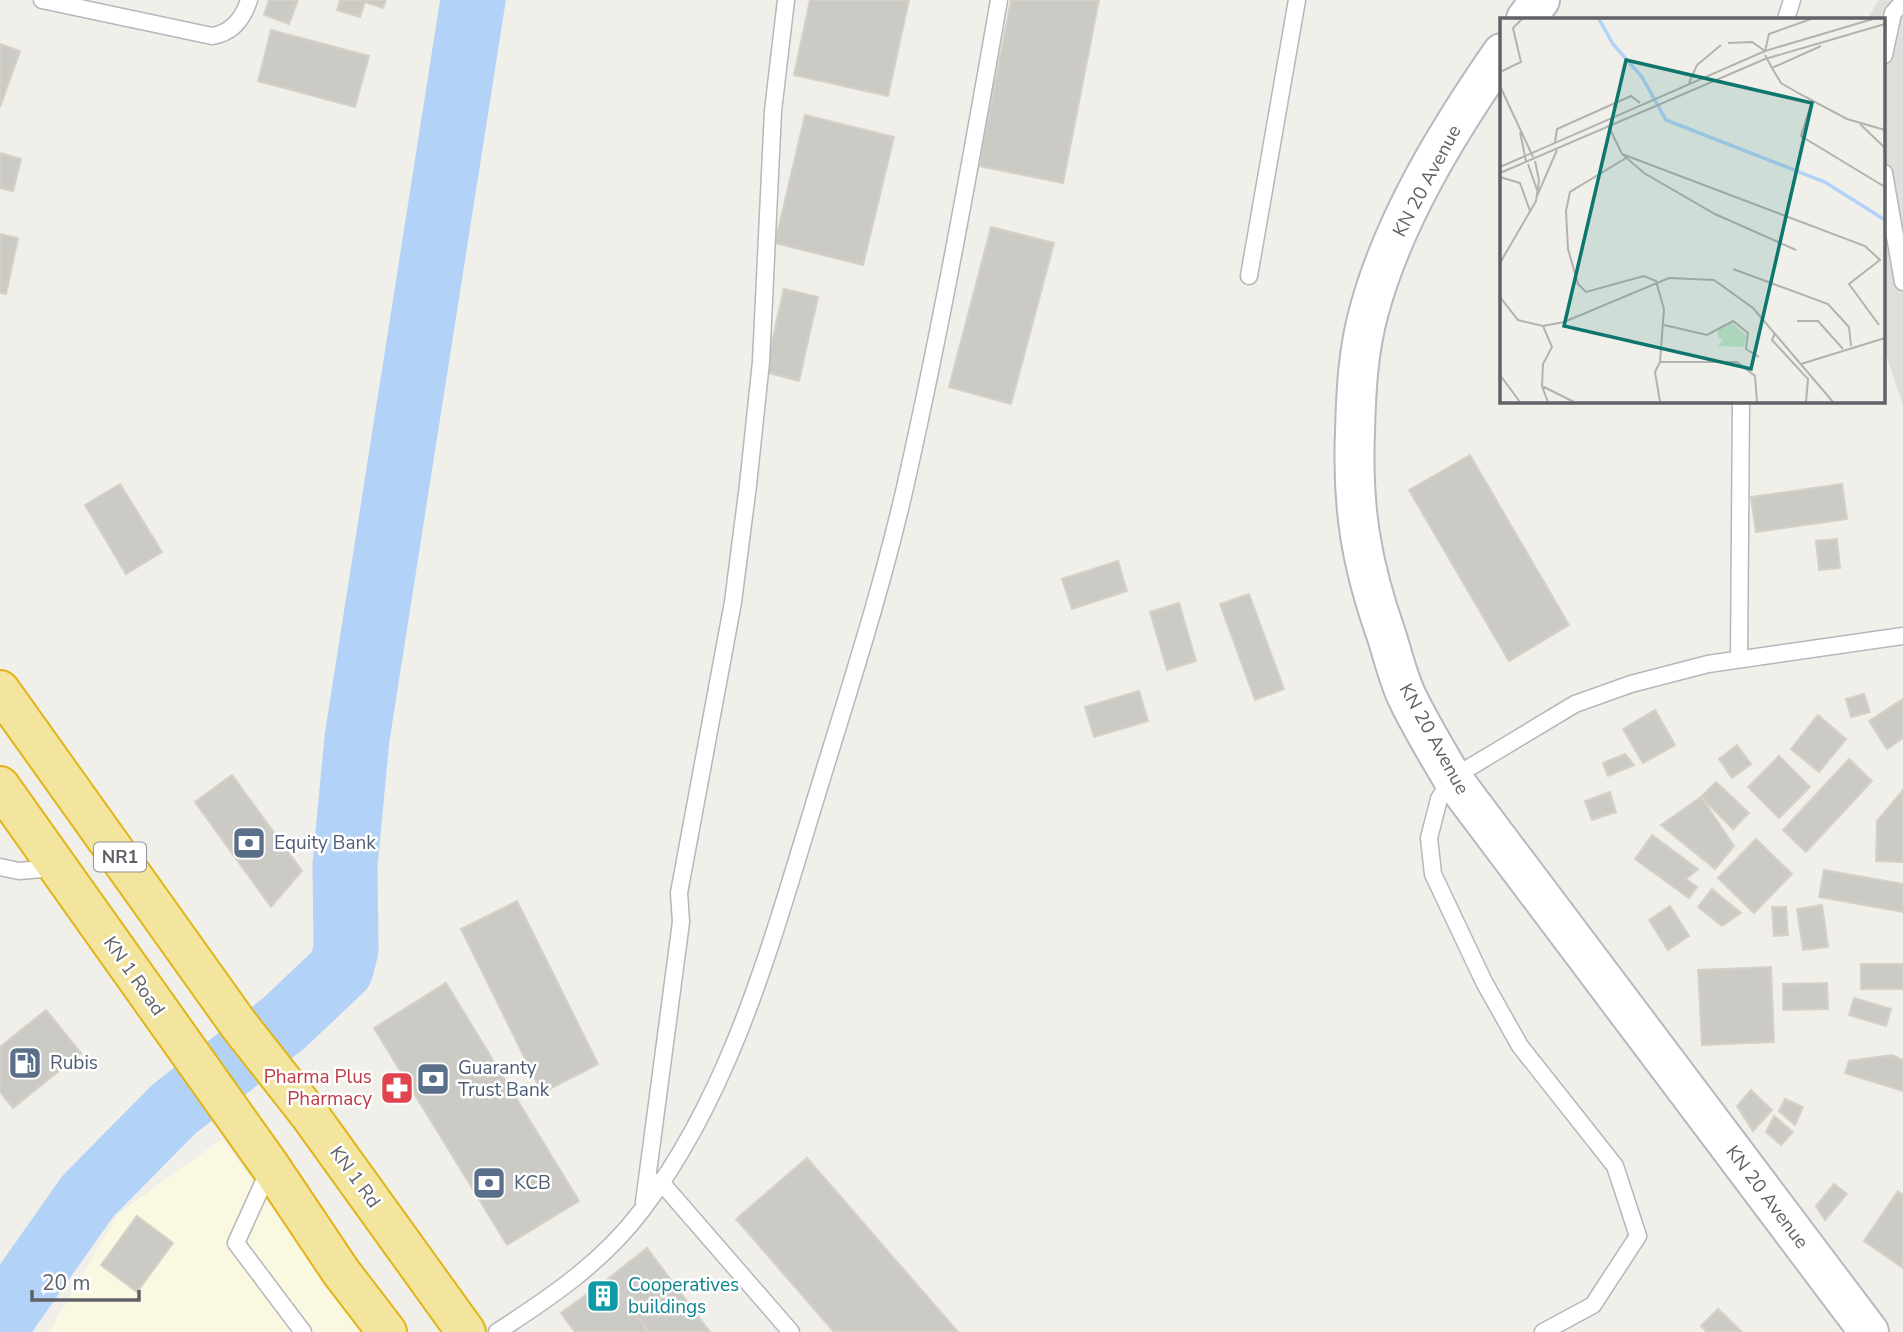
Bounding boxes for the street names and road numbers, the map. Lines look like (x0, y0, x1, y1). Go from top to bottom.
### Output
street label: KN 20 Avenue (1387, 121, 1467, 241)
street label: KN 20 Avenue (1393, 679, 1475, 799)
road number: NR1 (94, 842, 146, 872)
street label: KN 1 Road (97, 931, 171, 1021)
street label: KN 20 Avenue (1720, 1140, 1814, 1254)
street label: KN 1 Rd (324, 1141, 386, 1213)

